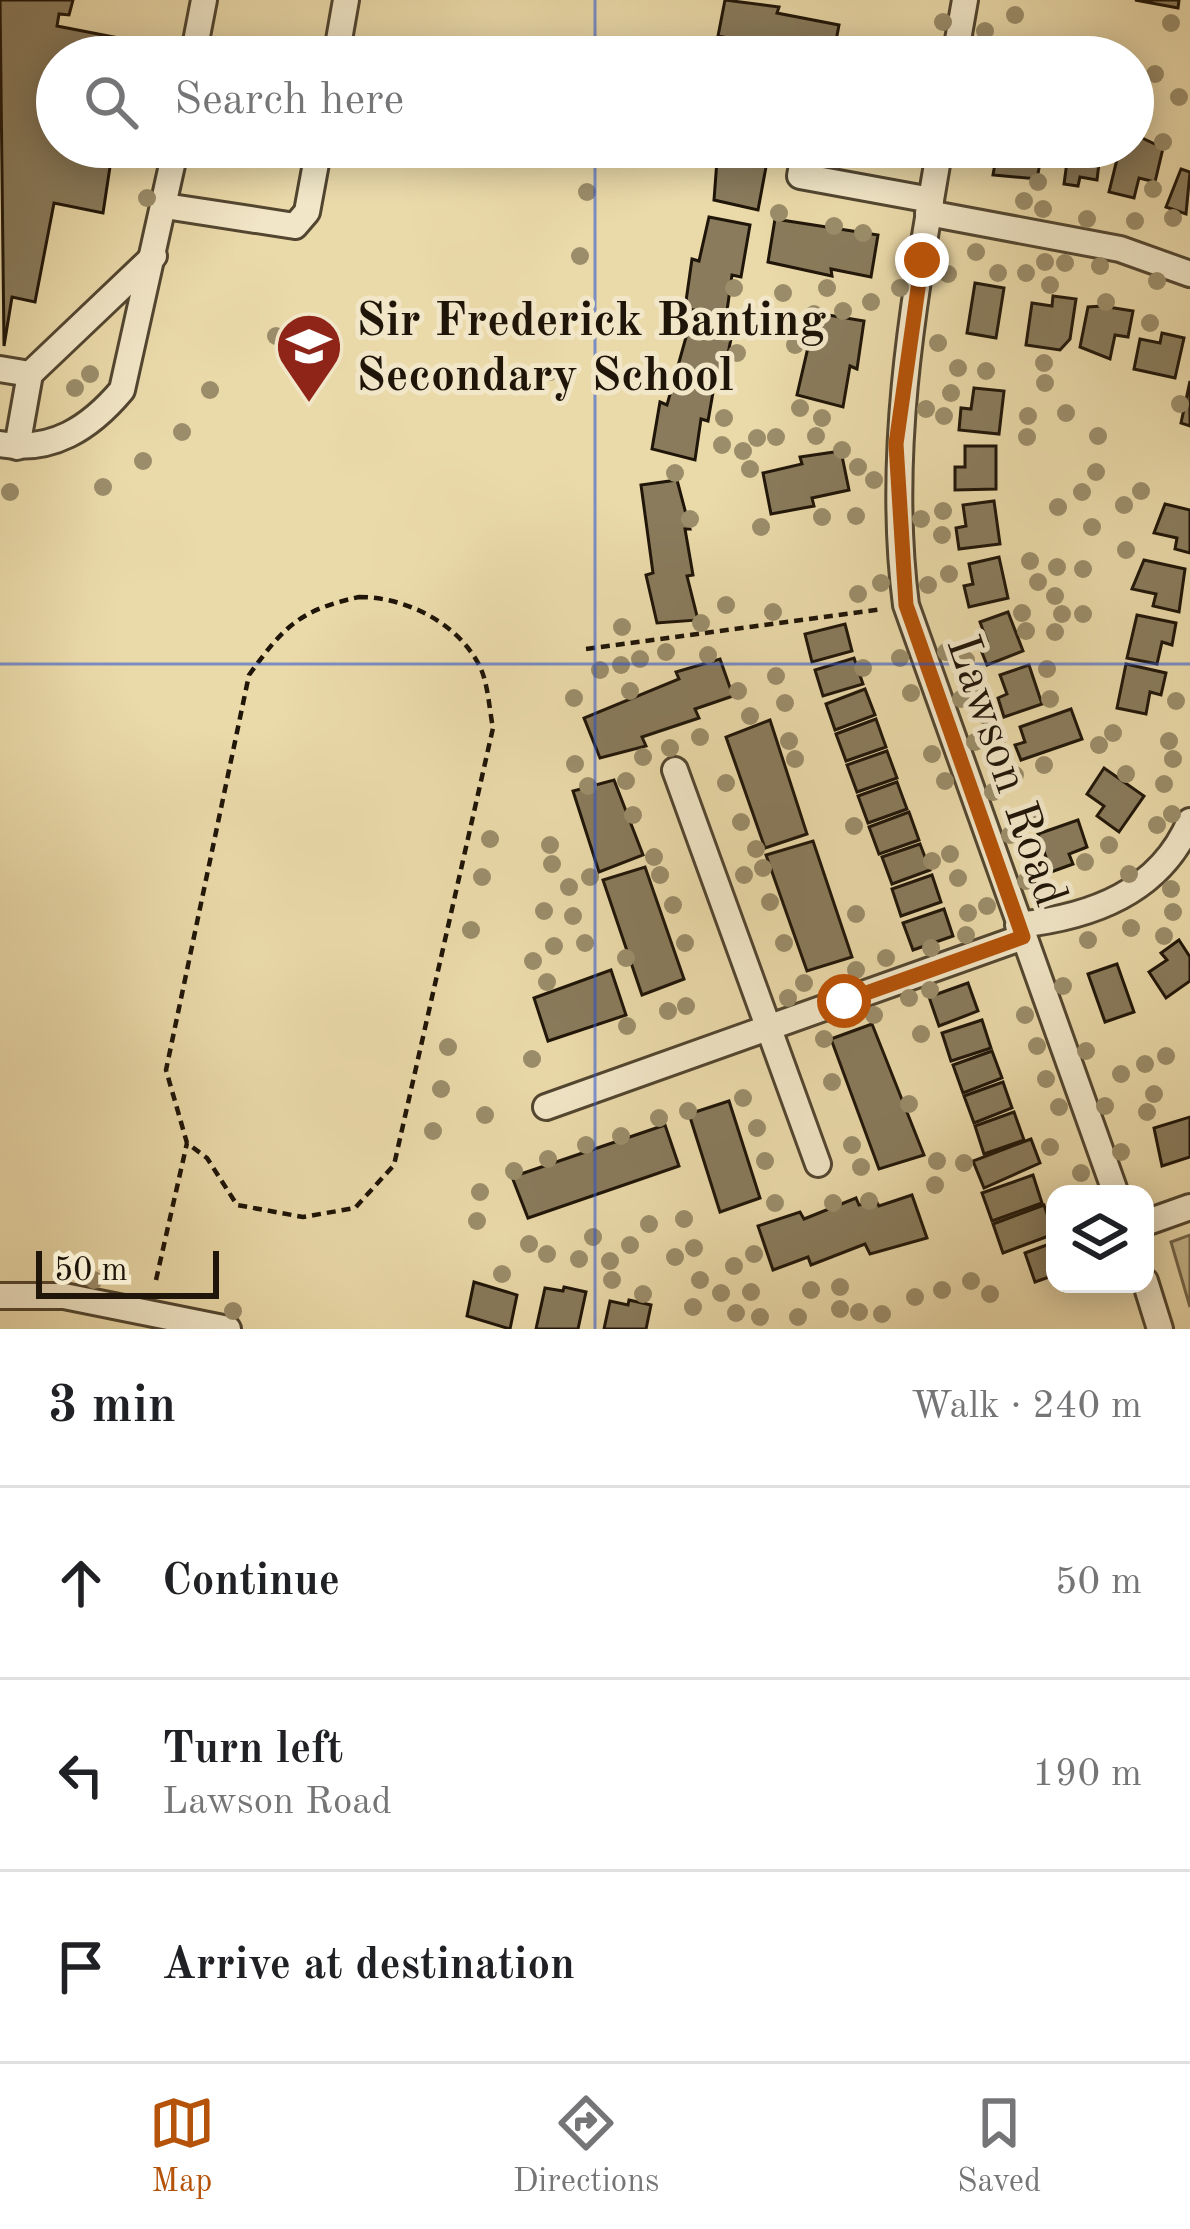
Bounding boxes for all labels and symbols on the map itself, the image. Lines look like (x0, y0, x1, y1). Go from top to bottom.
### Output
route end (895, 233, 949, 287)
place label: Sir Frederick Banting Secondary School (356, 298, 827, 401)
school or university icon: Sir Frederick Banting Secondary School (274, 311, 344, 405)
street label: Lawson Road (936, 630, 1074, 913)
route start (817, 974, 871, 1028)
scale bar (36, 1245, 219, 1298)

